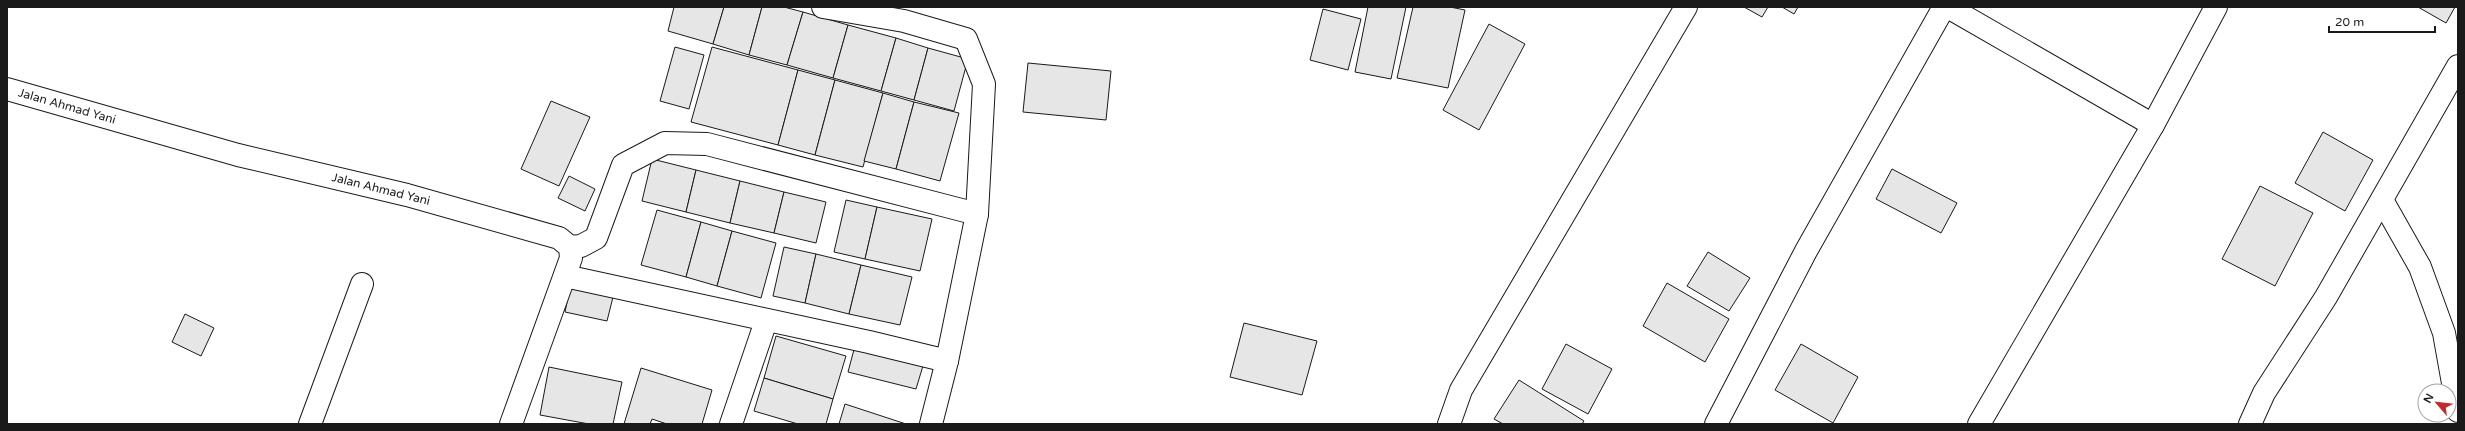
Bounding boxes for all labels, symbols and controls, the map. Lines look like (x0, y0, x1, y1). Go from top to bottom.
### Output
scale bar (2329, 8, 2435, 34)
text: 20 m (2335, 15, 2364, 29)
street label: Jalan Ahmad Yani (17, 85, 117, 127)
street label: Jalan Ahmad Yani (330, 170, 432, 208)
north arrow (2417, 383, 2457, 423)
text: N (2421, 392, 2436, 405)

